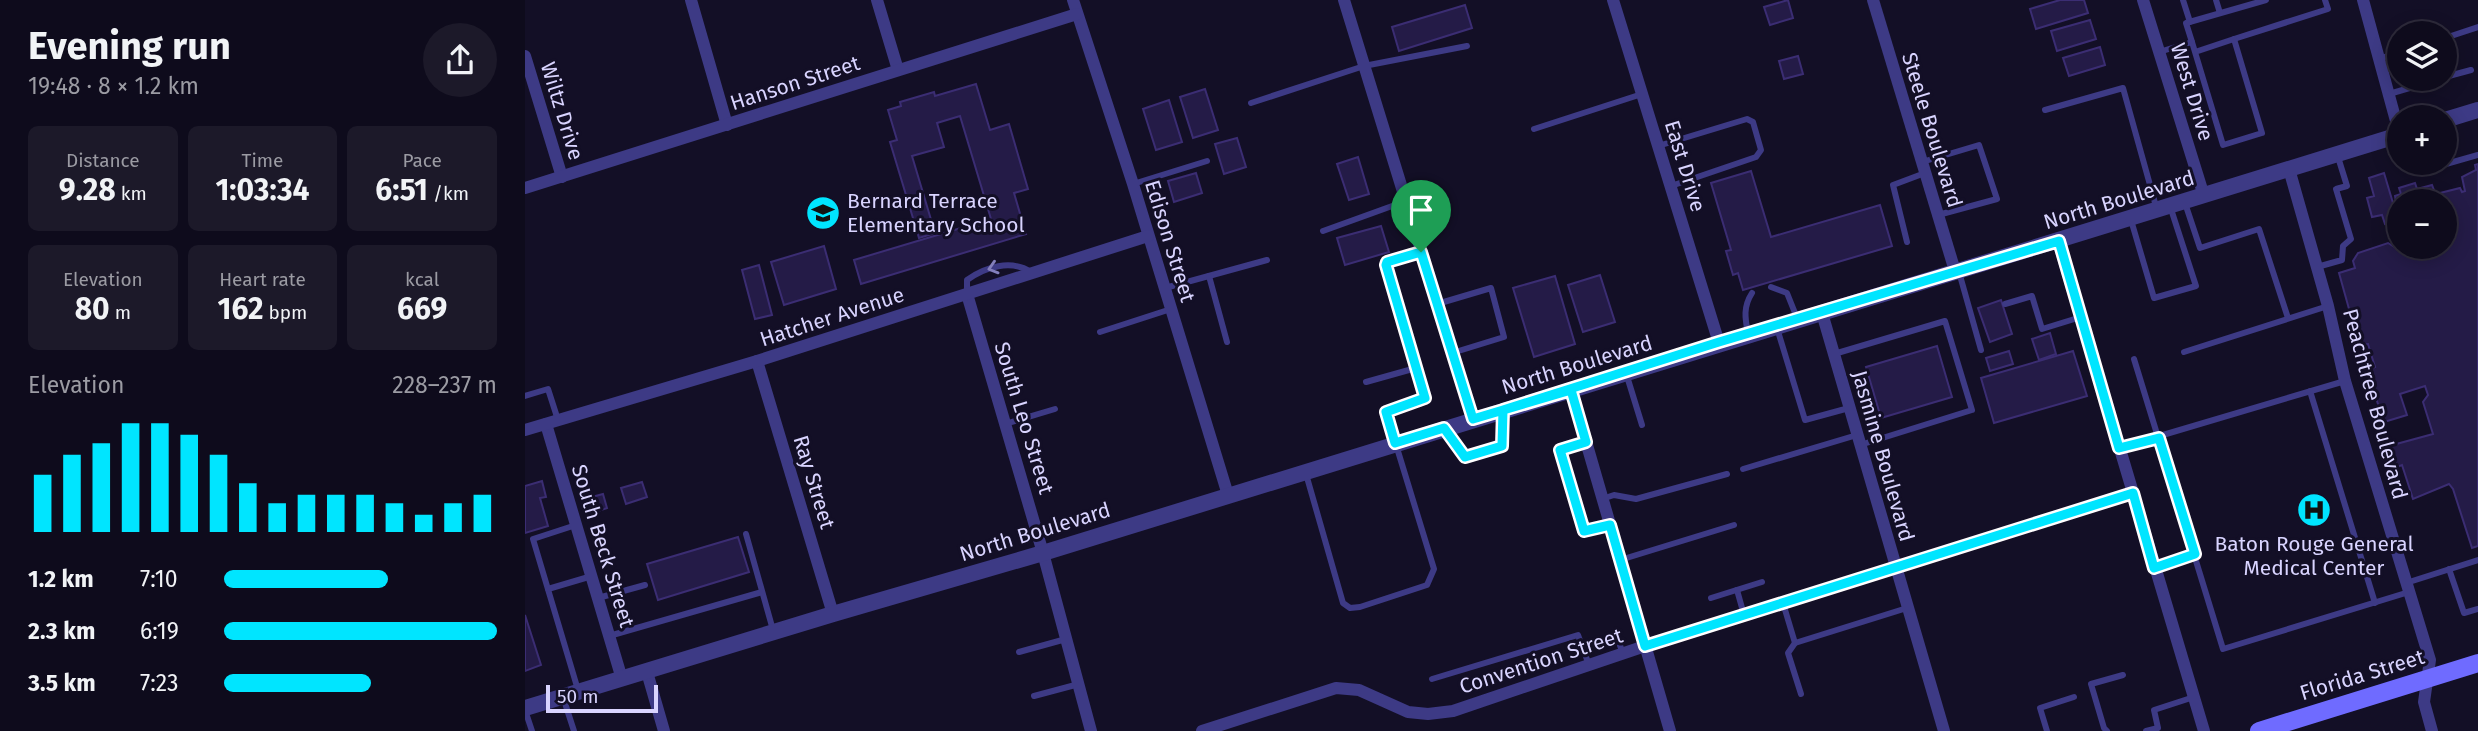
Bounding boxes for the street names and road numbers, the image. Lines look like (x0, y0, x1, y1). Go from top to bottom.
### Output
street label: West Drive (2165, 40, 2219, 144)
street label: Steele Boulevard (1896, 49, 1968, 211)
street label: Hanson Street (727, 50, 864, 116)
street label: Wiltz Drive (535, 59, 589, 163)
street label: East Drive (1659, 117, 1711, 215)
street label: North Boulevard (2040, 165, 2198, 235)
street label: Edison Street (1139, 177, 1201, 306)
street label: Hatcher Avenue (757, 281, 907, 353)
street label: Peachtree Boulevard (2337, 306, 2413, 502)
street label: North Boulevard (1498, 330, 1656, 400)
street label: South Leo Street (989, 339, 1060, 498)
street label: Jasmine Boulevard (1846, 367, 1920, 545)
street label: Ray Street (787, 432, 841, 532)
street label: South Beck Street (566, 461, 640, 631)
street label: North Boulevard (956, 497, 1114, 567)
street label: Convention Street (1456, 622, 1626, 700)
street label: Florida Street (2297, 644, 2428, 706)

